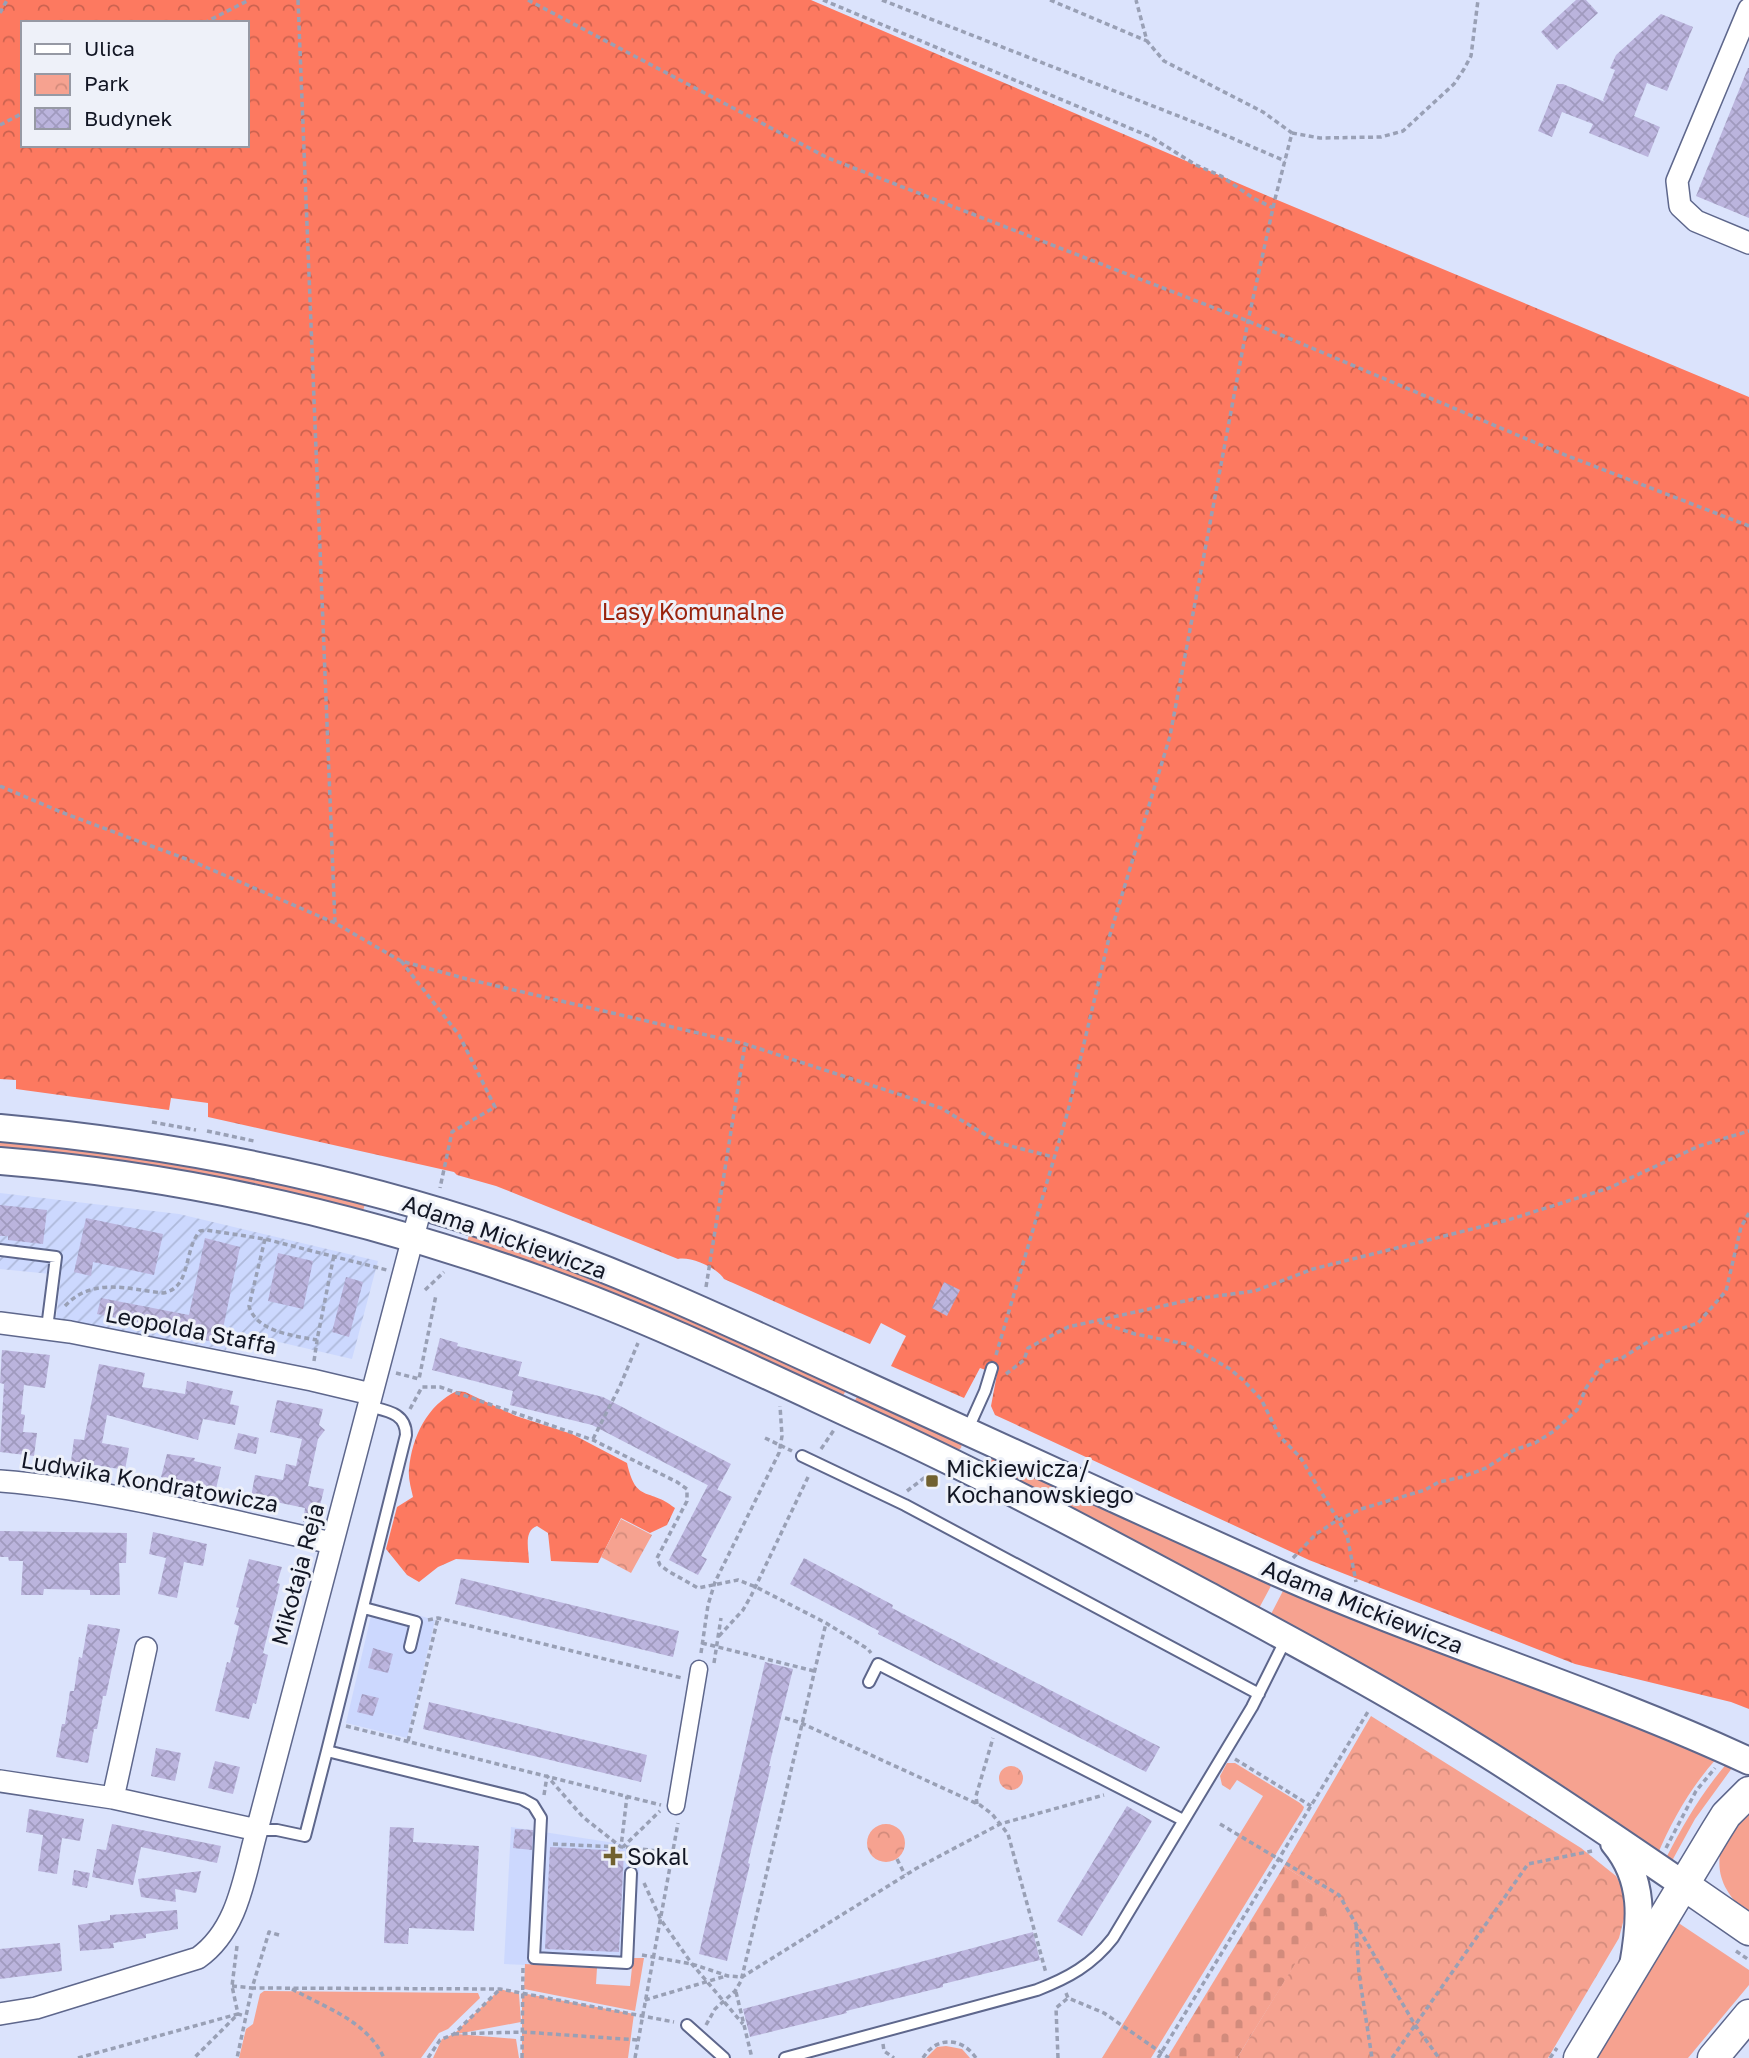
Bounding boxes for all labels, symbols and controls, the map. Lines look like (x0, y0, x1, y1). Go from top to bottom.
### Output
legend (21, 21, 248, 147)
text: Ulica (84, 35, 135, 61)
text: Park (84, 70, 130, 96)
text: Budynek (84, 105, 173, 131)
park label: Lasy Komunalne (602, 597, 784, 625)
street label: Adama Mickiewicza (399, 1188, 611, 1284)
street label: Leopolda Staffa (103, 1299, 279, 1359)
street label: Ludwika Kondratowicza (19, 1445, 281, 1517)
place label: Mickiewicza/ Kochanowskiego (946, 1454, 1134, 1508)
marker: Mickiewicza/ Kochanowskiego (924, 1473, 940, 1489)
street label: Mikołaja Reja (265, 1500, 329, 1648)
street label: Adama Mickiewicza (1258, 1553, 1468, 1659)
place label: Sokal (627, 1842, 689, 1870)
marker: Sokal (605, 1848, 621, 1864)

